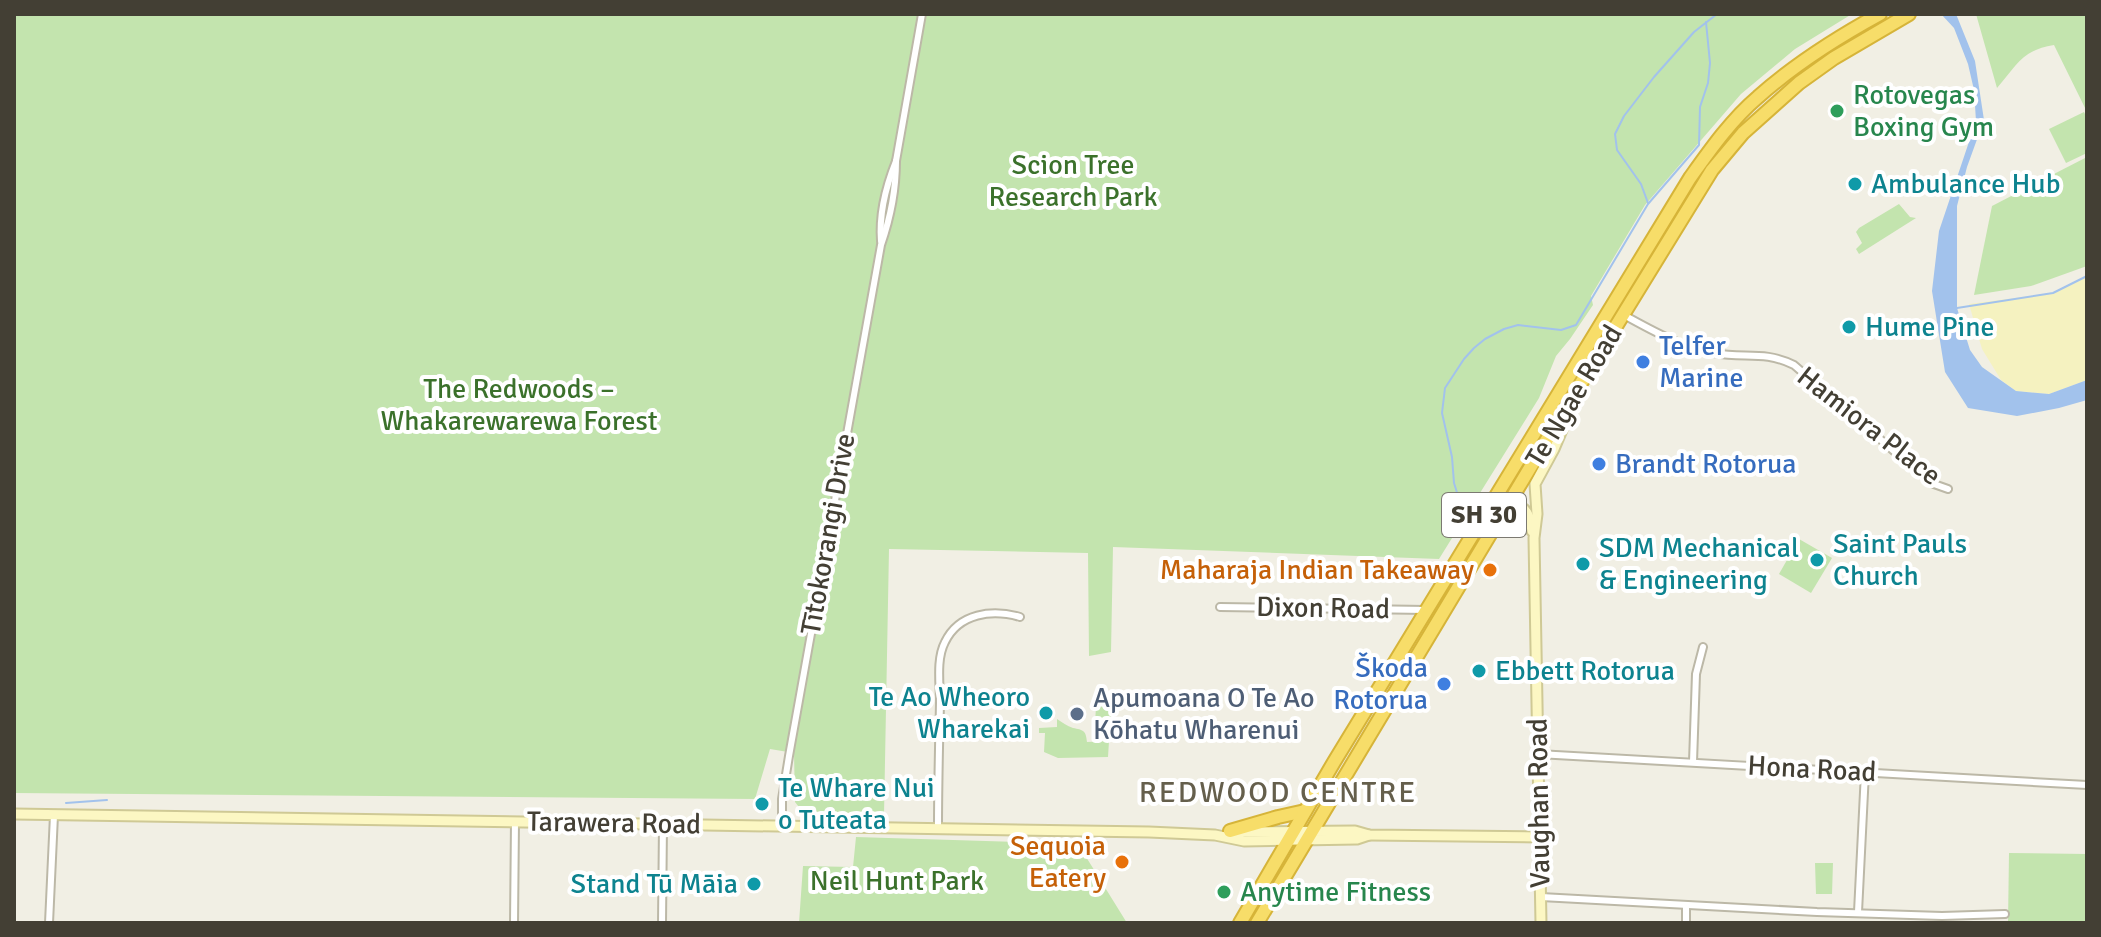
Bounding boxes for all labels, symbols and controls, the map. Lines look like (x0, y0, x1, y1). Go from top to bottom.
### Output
place label: Rotovegas Boxing Gym (1853, 78, 1994, 144)
marker: Rotovegas Boxing Gym (1828, 102, 1846, 120)
park label: Scion Tree Research Park (988, 148, 1158, 214)
place label: Ambulance Hub (1871, 167, 2060, 201)
marker: Ambulance Hub (1846, 175, 1864, 193)
place label: Hume Pine (1865, 310, 1994, 344)
marker: Hume Pine (1840, 318, 1858, 336)
street label: Te Ngae Road (1518, 319, 1630, 473)
place label: Telfer Marine (1659, 329, 1743, 395)
marker: Telfer Marine (1634, 353, 1652, 371)
street label: Hamiora Place (1790, 359, 1948, 493)
park label: The Redwoods – Whakarewarewa Forest (380, 372, 658, 438)
street label: Tītokorangi Drive (794, 431, 862, 637)
place label: Brandt Rotorua (1615, 447, 1797, 481)
marker: Brandt Rotorua (1590, 455, 1608, 473)
road number: SH 30 (1442, 493, 1526, 537)
place label: Saint Pauls Church (1833, 527, 1967, 593)
place label: SDM Mechanical & Engineering (1599, 531, 1799, 597)
marker: Saint Pauls Church (1808, 551, 1826, 569)
place label: Maharaja Indian Takeaway (1160, 553, 1474, 587)
marker: SDM Mechanical & Engineering (1574, 555, 1592, 573)
marker: Maharaja Indian Takeaway (1481, 561, 1499, 579)
street label: Dixon Road (1256, 590, 1390, 626)
place label: Škoda Rotorua (1333, 651, 1428, 717)
place label: Ebbett Rotorua (1495, 654, 1675, 688)
marker: Ebbett Rotorua (1470, 662, 1488, 680)
marker: Škoda Rotorua (1435, 675, 1453, 693)
place label: Te Ao Wheoro Wharekai (869, 680, 1030, 746)
place label: Apumoana O Te Ao Kōhatu Wharenui (1093, 681, 1315, 747)
marker: Te Ao Wheoro Wharekai (1037, 704, 1055, 722)
marker: Apumoana O Te Ao Kōhatu Wharenui (1068, 705, 1086, 723)
street label: Vaughan Road (1521, 718, 1557, 888)
street label: Hona Road (1747, 749, 1877, 789)
place label: Te Whare Nui o Tuteata (778, 771, 935, 837)
district label: REDWOOD CENTRE (1139, 774, 1417, 811)
marker: Te Whare Nui o Tuteata (753, 795, 771, 813)
street label: Tarawera Road (527, 804, 701, 842)
place label: Sequoia Eatery (1010, 829, 1106, 895)
marker: Sequoia Eatery (1113, 853, 1131, 871)
park label: Neil Hunt Park (810, 864, 984, 898)
place label: Stand Tū Māia (571, 867, 738, 901)
marker: Stand Tū Māia (745, 875, 763, 893)
place label: Anytime Fitness (1240, 875, 1431, 909)
marker: Anytime Fitness (1215, 883, 1233, 901)

